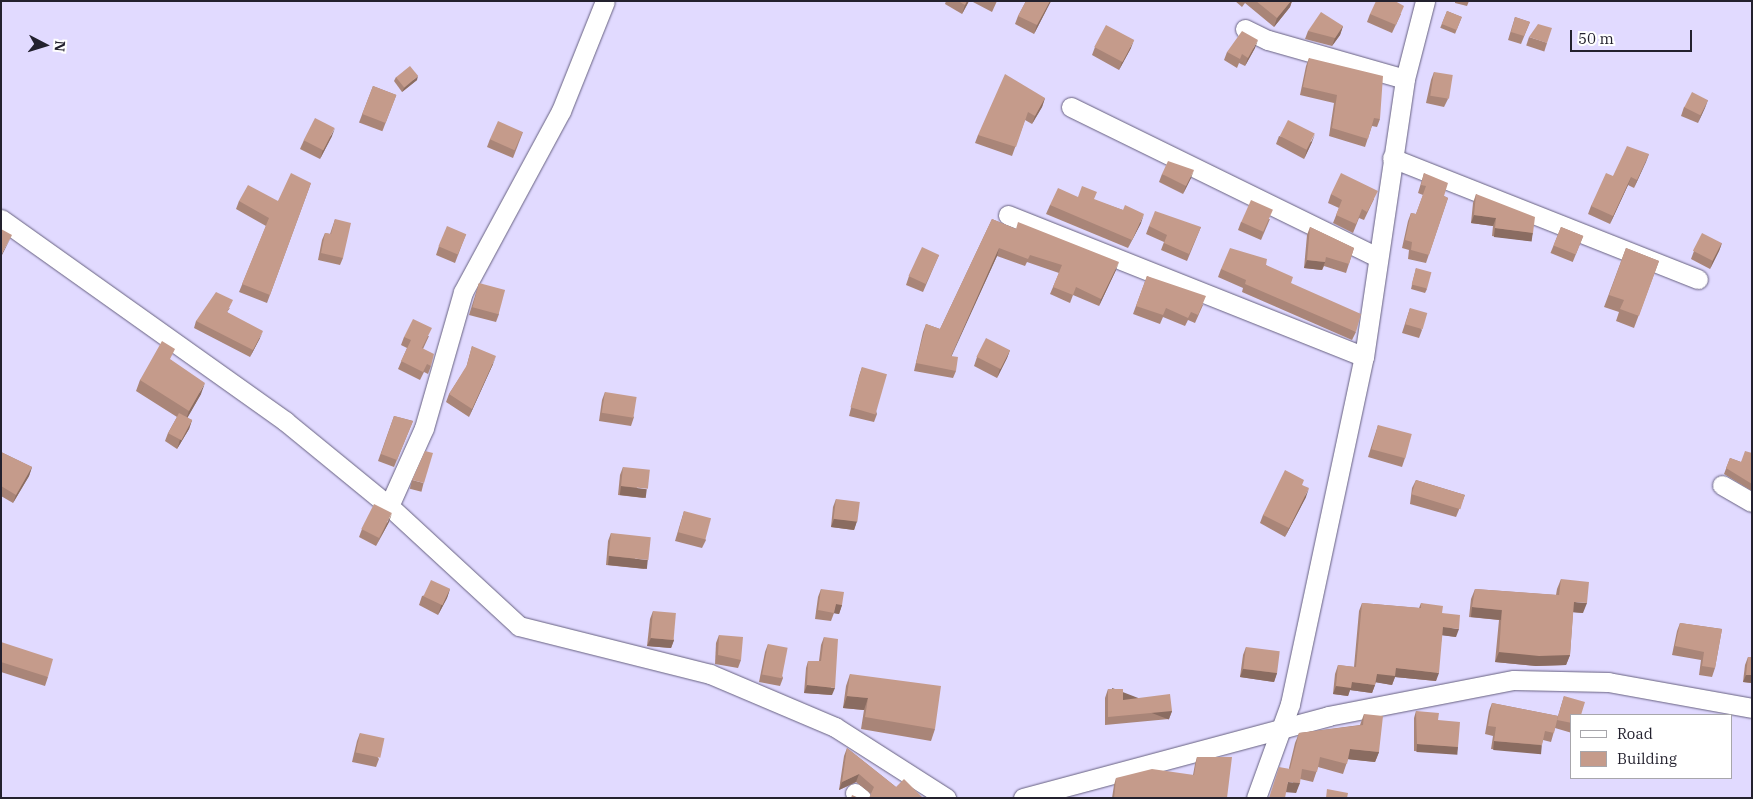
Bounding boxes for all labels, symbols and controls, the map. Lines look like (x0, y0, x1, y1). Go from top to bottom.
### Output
north arrow (20, 20, 70, 70)
scale bar (1573, 20, 1696, 52)
text: 50 m (1578, 29, 1614, 48)
text: N (50, 40, 69, 53)
legend (1570, 714, 1733, 779)
text: Road (1617, 724, 1653, 743)
text: Building (1617, 749, 1677, 768)

